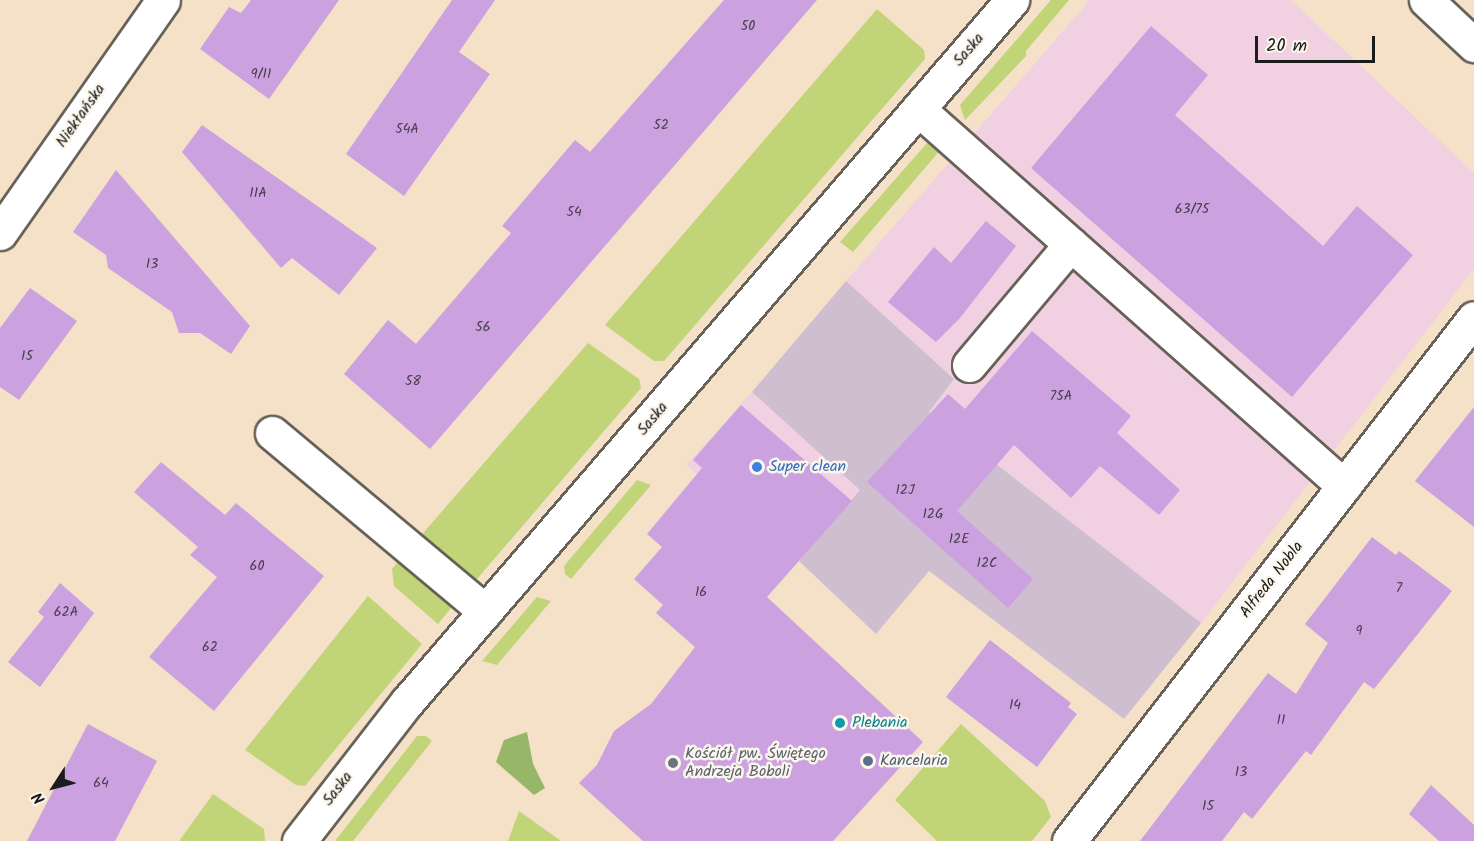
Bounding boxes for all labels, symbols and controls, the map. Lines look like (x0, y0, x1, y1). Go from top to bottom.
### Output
house number: 50 (741, 18, 755, 34)
scale bar (1258, 24, 1378, 62)
street label: Saska (949, 29, 989, 71)
text: 20 m (1266, 32, 1307, 61)
house number: 9/11 (251, 66, 271, 82)
street label: Niekłańska (52, 81, 110, 151)
house number: 52 (653, 117, 669, 133)
house number: 54A (395, 121, 419, 137)
house number: 11A (249, 185, 267, 201)
house number: 63/75 (1175, 201, 1209, 217)
house number: 54 (566, 204, 582, 220)
house number: 13 (146, 256, 158, 272)
house number: 56 (475, 319, 491, 335)
house number: 15 (21, 348, 33, 364)
house number: 58 (405, 373, 421, 389)
house number: 75A (1050, 388, 1072, 404)
street label: Saska (633, 398, 673, 440)
place label: Super clean (769, 457, 846, 477)
marker: Super clean (750, 460, 764, 474)
house number: 12J (895, 482, 915, 498)
house number: 12G (922, 506, 944, 522)
house number: 12E (949, 531, 969, 547)
street label: Alfreda Nobla (1236, 538, 1308, 622)
house number: 12C (977, 555, 997, 571)
house number: 60 (250, 558, 264, 574)
house number: 7 (1396, 580, 1402, 596)
house number: 16 (695, 584, 707, 600)
house number: 62A (54, 604, 78, 620)
house number: 9 (1356, 623, 1362, 639)
house number: 62 (202, 639, 218, 655)
house number: 14 (1009, 697, 1021, 713)
house number: 11 (1277, 712, 1285, 728)
place label: Plebania (852, 713, 908, 733)
marker: Plebania (833, 716, 847, 730)
place label: Kościół pw. Świętego Andrzeja Boboli (685, 744, 826, 782)
place label: Kancelaria (880, 751, 948, 771)
marker: Kancelaria (861, 754, 875, 768)
marker: Kościół pw. Świętego Andrzeja Boboli (666, 756, 680, 770)
north arrow (24, 757, 84, 817)
house number: 13 (1235, 764, 1247, 780)
street label: Saska (319, 768, 357, 810)
house number: 64 (93, 775, 109, 791)
text: N (26, 786, 52, 809)
house number: 15 (1202, 798, 1214, 814)

